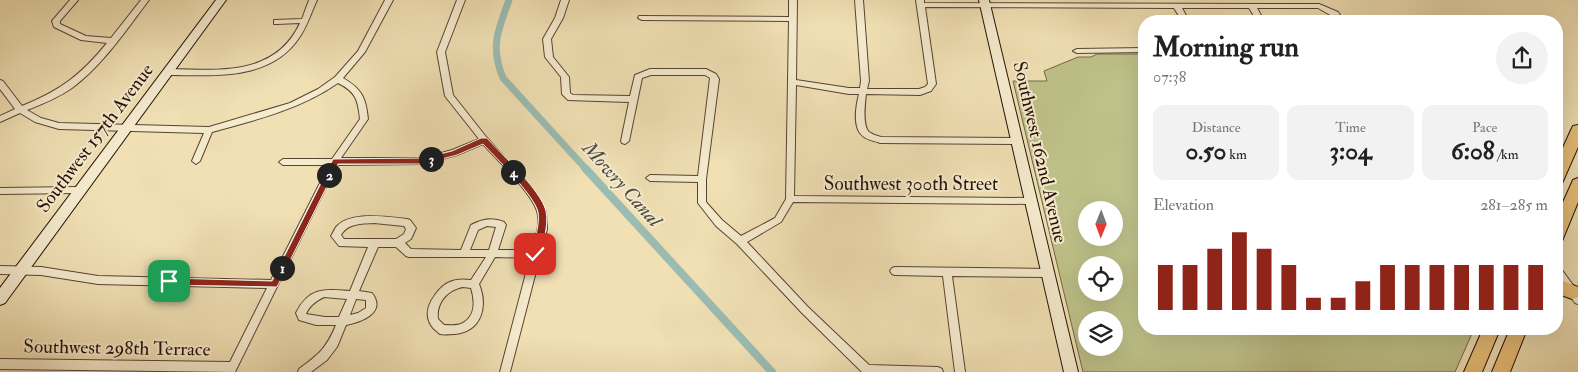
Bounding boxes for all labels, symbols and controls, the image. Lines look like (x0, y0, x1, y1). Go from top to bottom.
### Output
text: Morning run (1153, 30, 1299, 65)
button: share (1496, 32, 1548, 84)
street label: Southwest 157th Avenue (31, 59, 159, 217)
street label: Southwest 162nd Avenue (1007, 59, 1073, 245)
text: 07:38 (1153, 67, 1186, 87)
text: Distance (1192, 119, 1241, 136)
text: Time (1335, 119, 1366, 136)
text: Pace (1472, 119, 1497, 136)
water label: Mowry Canal (576, 135, 668, 234)
text: 0.50 (1186, 136, 1226, 167)
text: 3:04 (1329, 136, 1371, 167)
text: 6:08 (1451, 136, 1494, 167)
pin: 3 (418, 146, 444, 172)
text: km (1226, 146, 1247, 163)
text: /km (1494, 146, 1519, 163)
text: 3 (429, 151, 434, 168)
pin: 4 (500, 160, 526, 184)
pin: 2 (316, 162, 342, 188)
text: 4 (510, 164, 517, 181)
text: 2 (326, 167, 333, 184)
street label: Southwest 300th Street (824, 172, 998, 196)
text: Elevation (1153, 195, 1214, 215)
text: 281–285 m (1480, 195, 1548, 215)
north arrow (1078, 201, 1122, 246)
map controls (1078, 201, 1123, 356)
pin (514, 233, 556, 275)
icon: check (521, 240, 549, 268)
pin: 1 (270, 256, 294, 280)
button: locate (1078, 256, 1123, 301)
pin (148, 260, 190, 302)
text: 1 (280, 260, 285, 277)
icon: arrive (155, 267, 183, 295)
button: layers (1078, 311, 1123, 356)
street label: Southwest 298th Terrace (23, 334, 211, 362)

